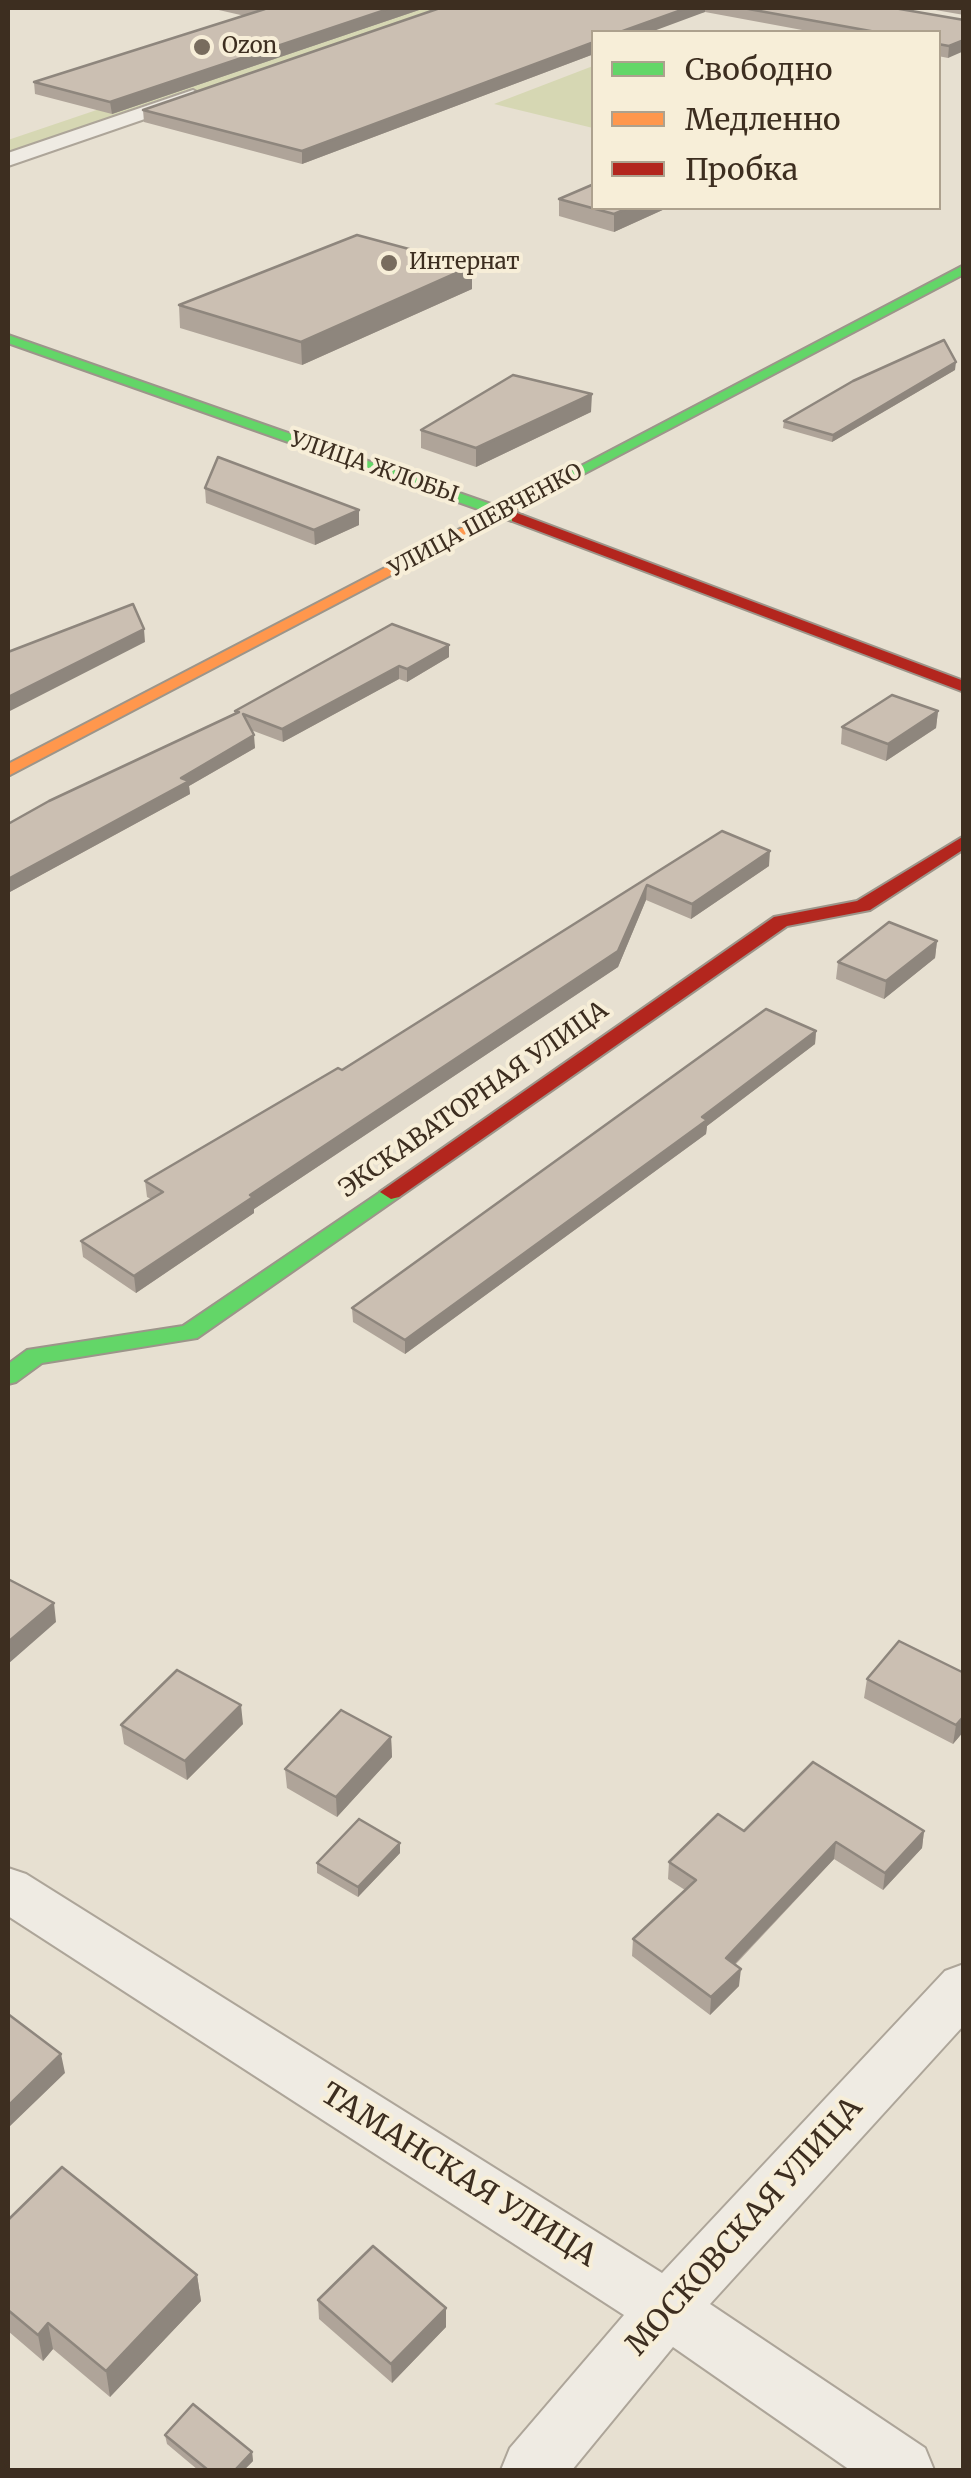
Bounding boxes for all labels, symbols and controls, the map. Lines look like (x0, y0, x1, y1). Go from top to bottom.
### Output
legend (591, 30, 941, 210)
place label: Ozon (222, 34, 277, 60)
marker: Ozon (191, 36, 213, 58)
text: Свободно (685, 50, 832, 88)
text: Медленно (685, 100, 841, 138)
text: Пробка (685, 150, 798, 188)
place label: Интернат (409, 250, 520, 276)
marker: Интернат (378, 252, 400, 274)
street label: УЛИЦА ЖЛОБЫ (286, 427, 462, 509)
street label: УЛИЦА ШЕВЧЕНКО (385, 459, 587, 583)
street label: ЭКСКАВАТОРНАЯ УЛИЦА (334, 996, 614, 1204)
street label: ТАМАНСКАЯ УЛИЦА (314, 2077, 602, 2275)
street label: МОСКОВСКАЯ УЛИЦА (620, 2091, 870, 2363)

